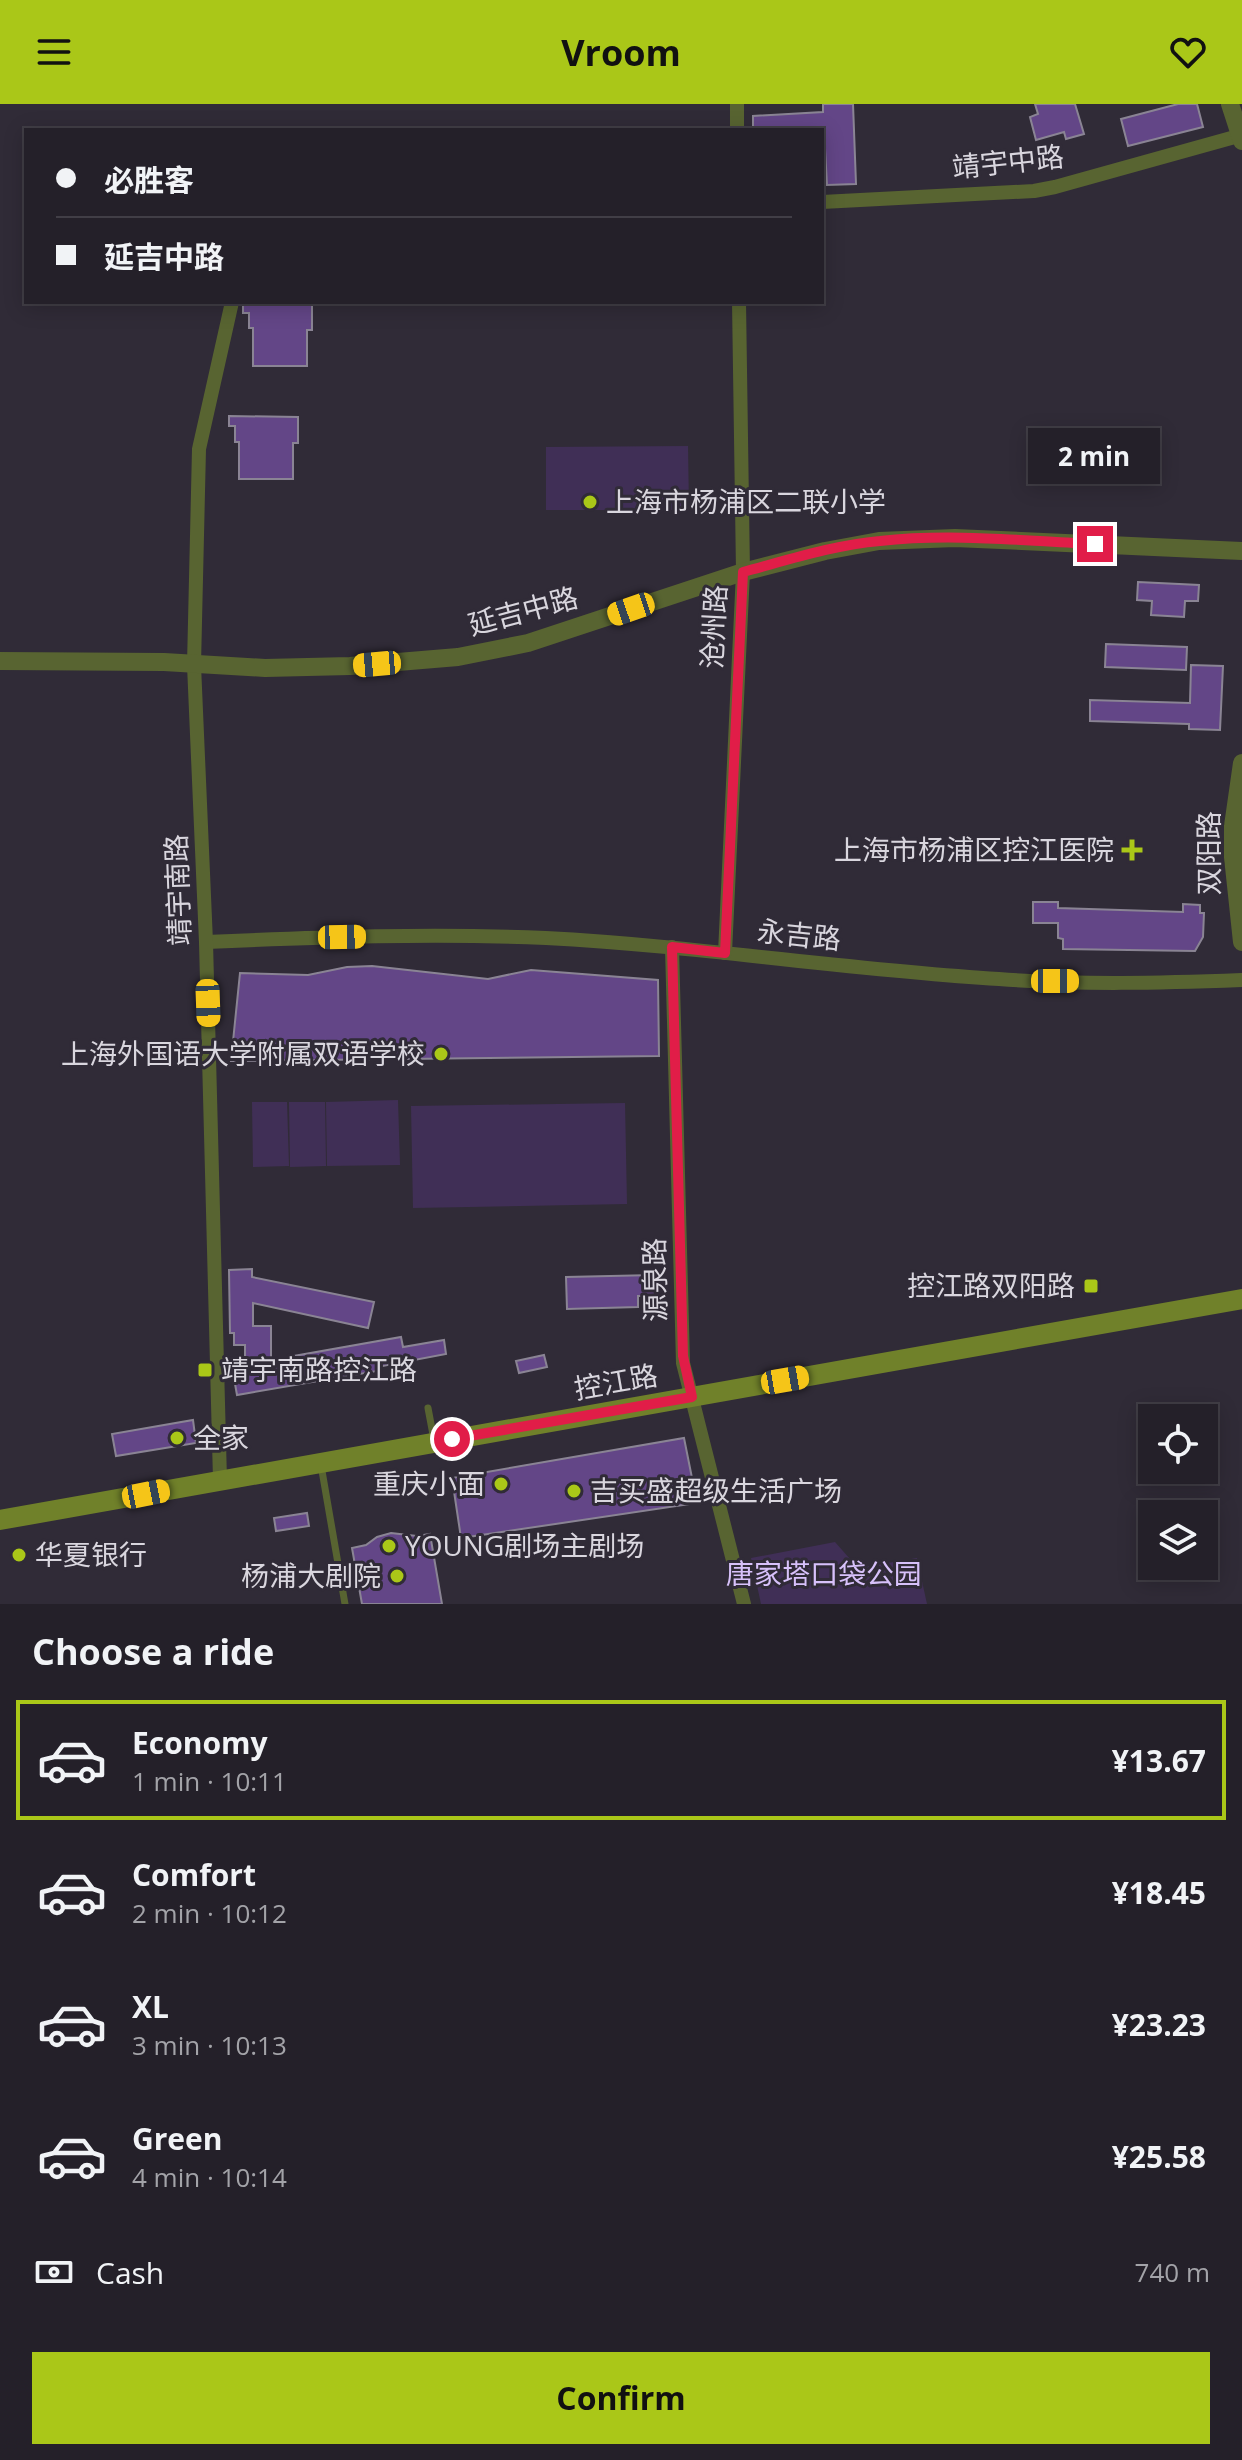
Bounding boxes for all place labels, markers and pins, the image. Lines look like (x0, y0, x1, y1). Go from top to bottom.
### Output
place label: 上海市杨浦区二联小学 (606, 482, 886, 520)
marker: 上海市杨浦区二联小学 (581, 493, 599, 511)
place label: 上海市杨浦区控江医院 (834, 830, 1114, 868)
marker: 上海市杨浦区控江医院 (1121, 839, 1143, 861)
place label: 上海外国语大学附属双语学校 (61, 1034, 425, 1072)
marker: 上海外国语大学附属双语学校 (432, 1045, 450, 1063)
place label: 控江路双阳路 (907, 1266, 1075, 1304)
marker: 控江路双阳路 (1082, 1277, 1100, 1295)
place label: 靖宇南路控江路 (221, 1350, 417, 1388)
marker: 靖宇南路控江路 (196, 1361, 214, 1379)
place label: 全家 (193, 1418, 249, 1456)
marker: 全家 (168, 1429, 186, 1447)
place label: 重庆小面 (373, 1464, 485, 1502)
place label: 吉买盛超级生活广场 (590, 1471, 842, 1509)
marker: 重庆小面 (492, 1475, 510, 1493)
marker: 吉买盛超级生活广场 (565, 1482, 583, 1500)
place label: YOUNG剧场主剧场 (405, 1526, 644, 1564)
place label: 华夏银行 (35, 1535, 147, 1573)
marker: YOUNG剧场主剧场 (380, 1537, 398, 1555)
marker: 华夏银行 (10, 1546, 28, 1564)
place label: 杨浦大剧院 (241, 1556, 381, 1594)
marker: 杨浦大剧院 (388, 1567, 406, 1585)

